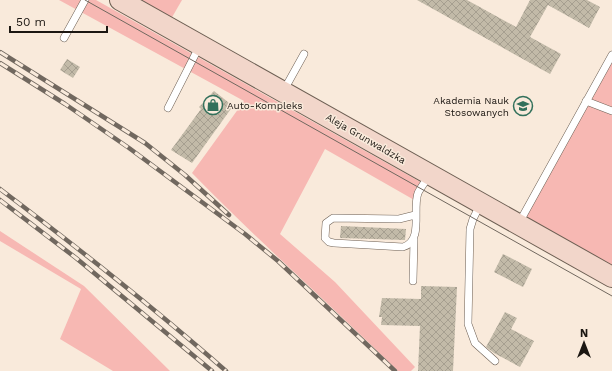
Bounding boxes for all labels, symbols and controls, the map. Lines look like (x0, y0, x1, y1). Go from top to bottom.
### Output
scale bar (10, 8, 107, 34)
text: 50 m (16, 15, 46, 29)
shop icon: Auto-Kompleks (202, 94, 224, 116)
place label: Akademia Nauk Stosowanych (433, 95, 509, 118)
school or university icon: Akademia Nauk Stosowanych (512, 95, 534, 117)
place label: Auto-Kompleks (227, 100, 303, 111)
street label: Aleja Grunwaldzka (324, 111, 408, 166)
north arrow (564, 323, 604, 363)
text: N (580, 327, 588, 340)

